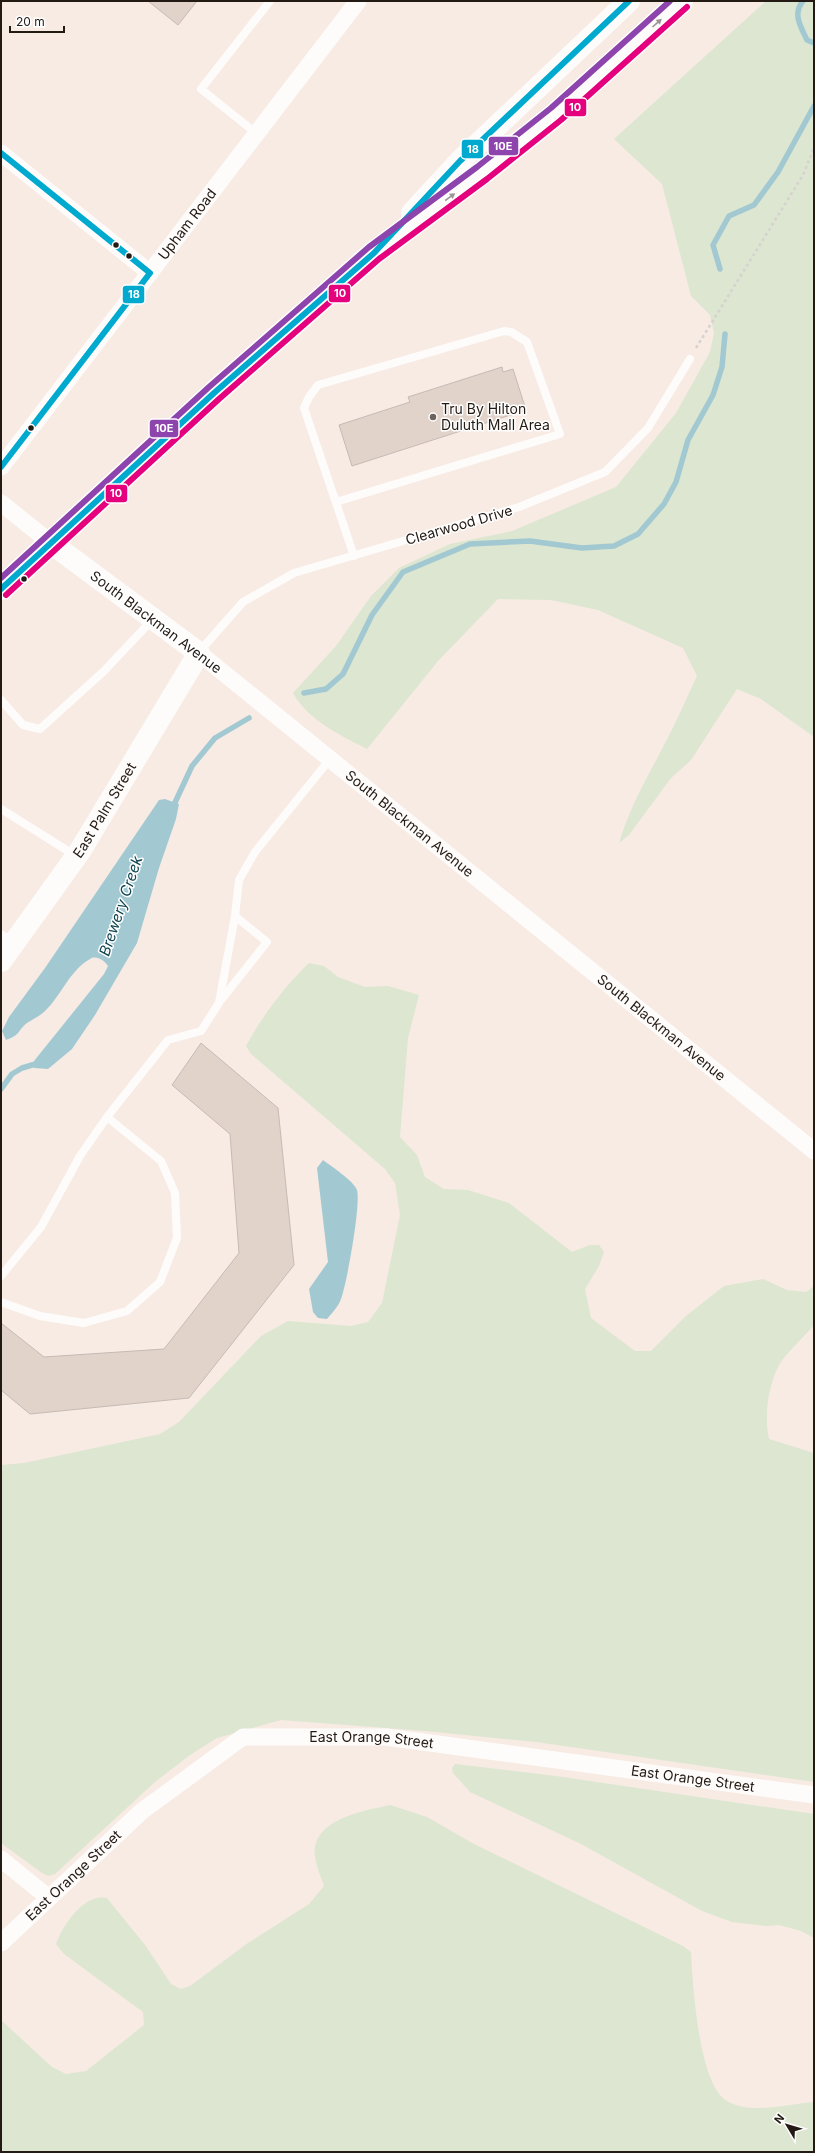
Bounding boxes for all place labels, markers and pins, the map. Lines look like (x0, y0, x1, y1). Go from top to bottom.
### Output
unlabelled marker (111, 240, 121, 250)
unlabelled marker (124, 251, 134, 261)
place label: Tru By Hilton Duluth Mall Area (441, 400, 550, 433)
marker: Tru By Hilton Duluth Mall Area (428, 412, 438, 422)
unlabelled marker (26, 423, 36, 433)
unlabelled marker (19, 574, 29, 584)

